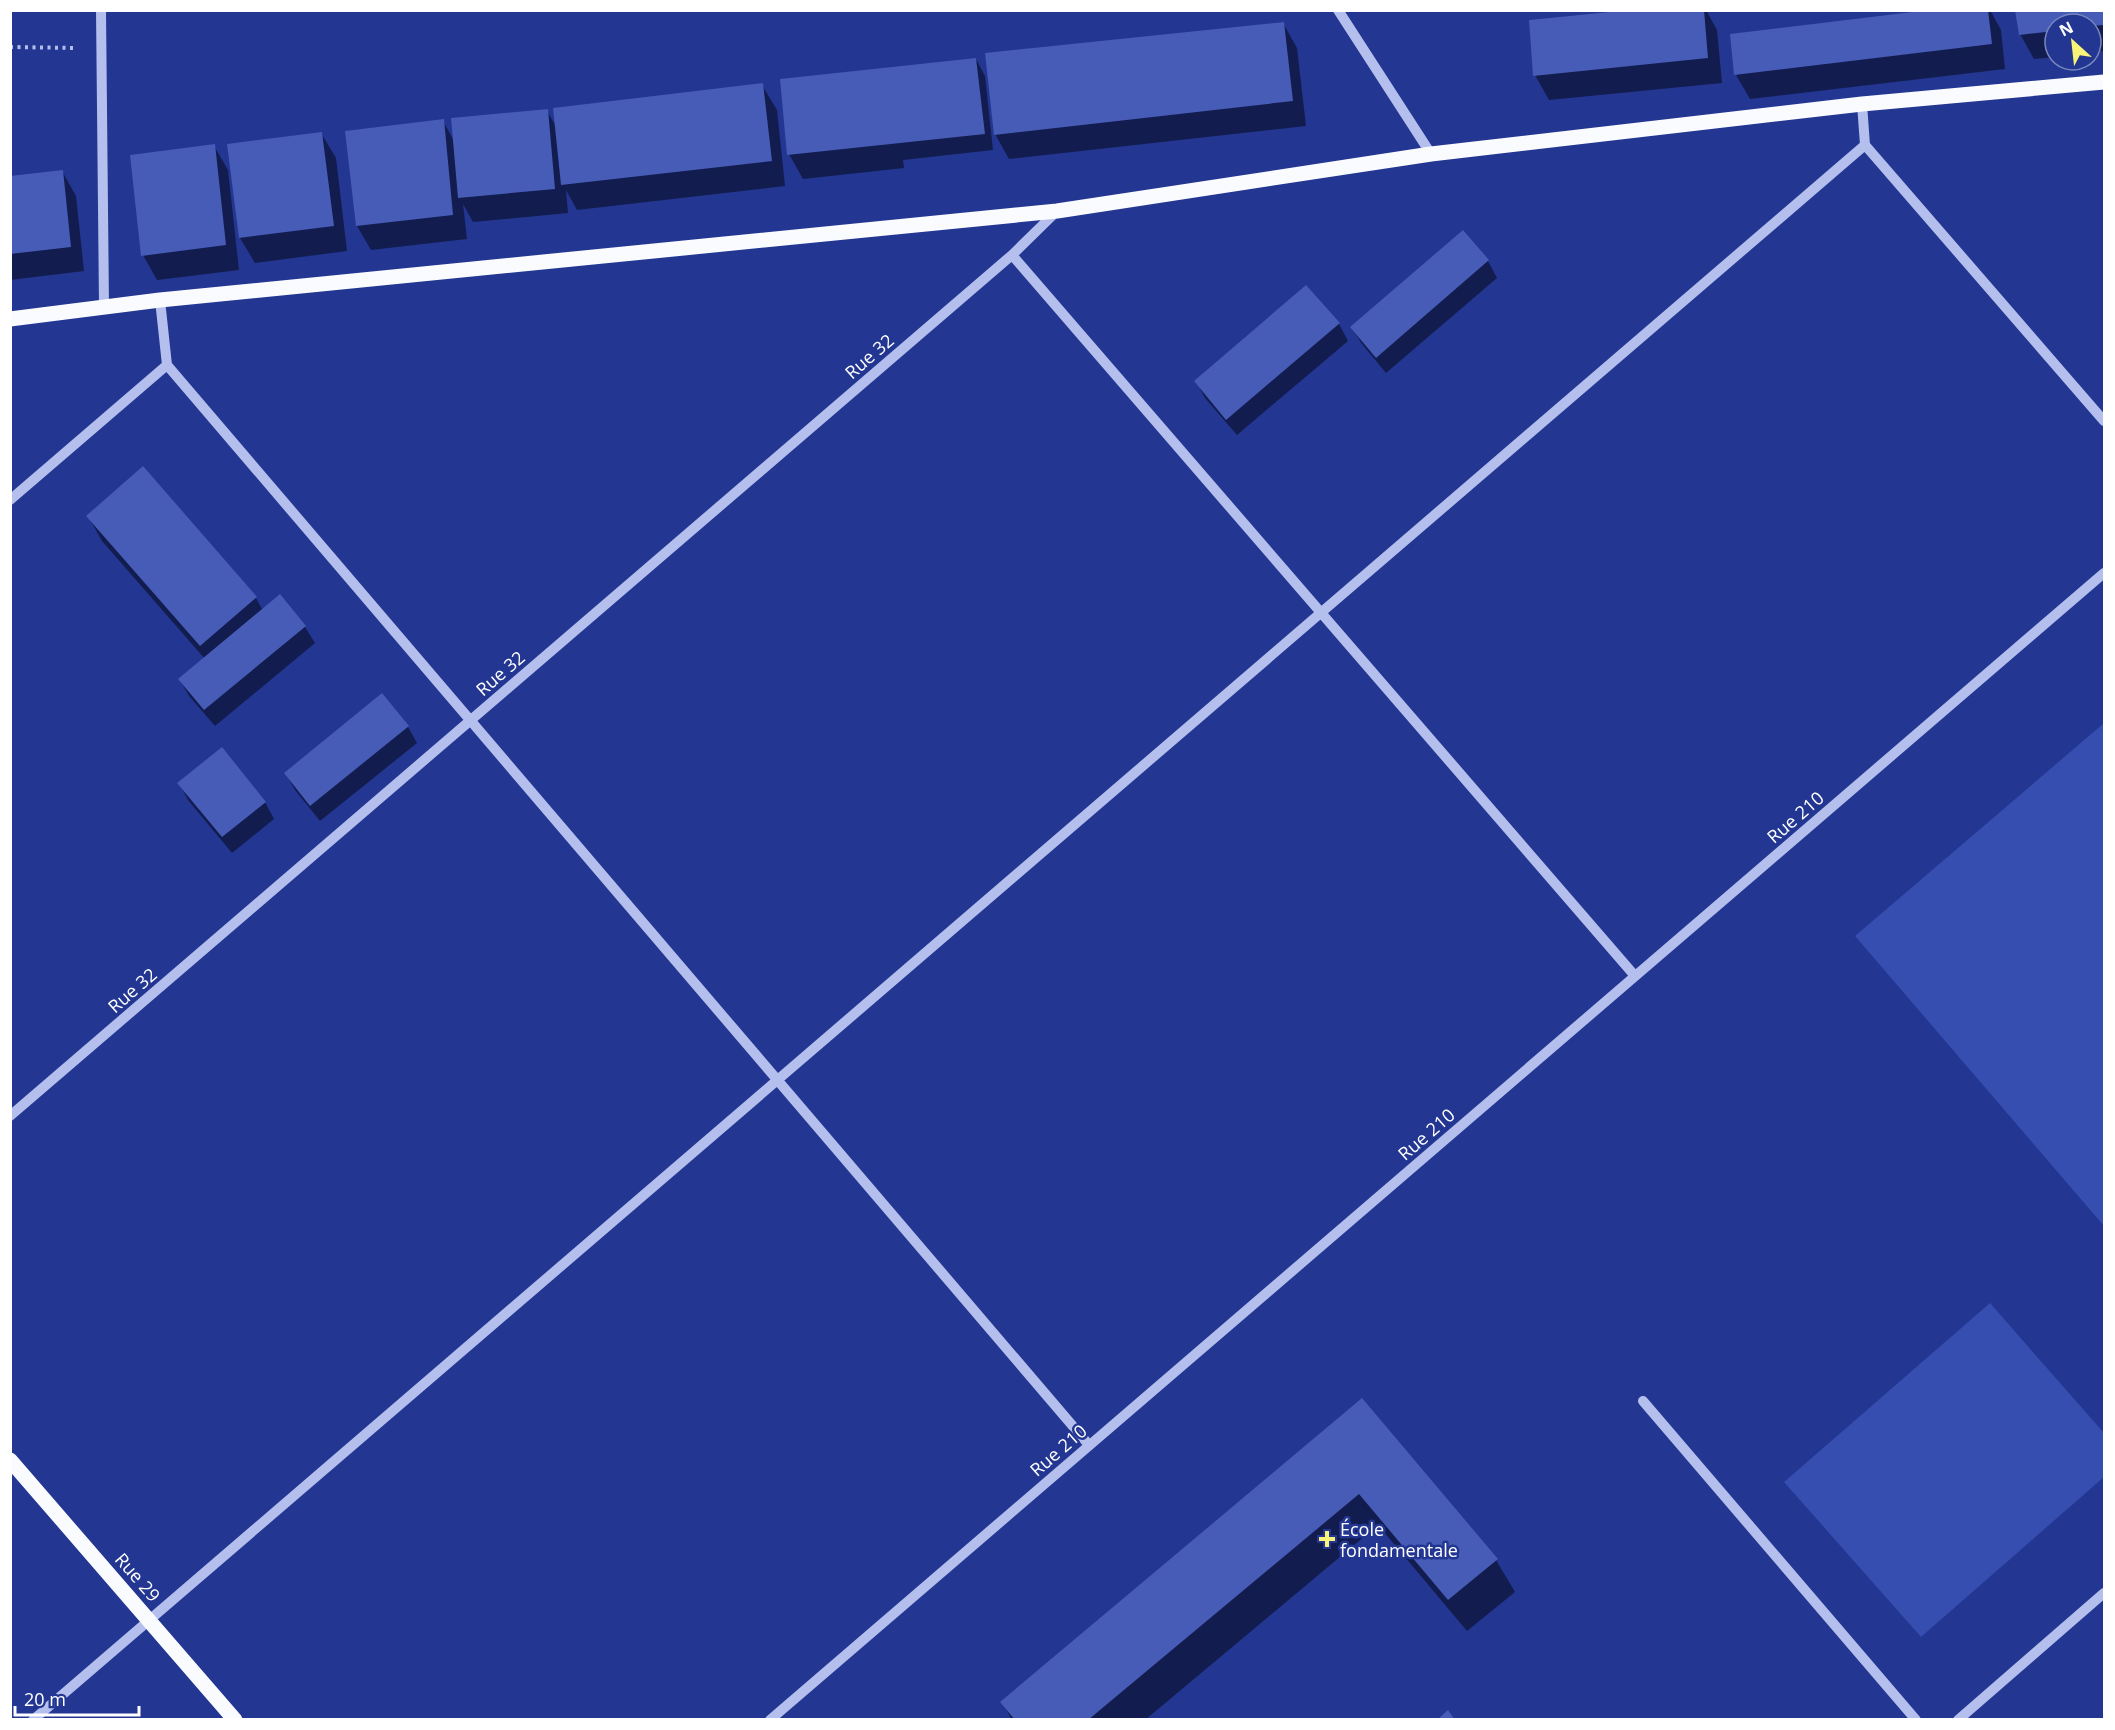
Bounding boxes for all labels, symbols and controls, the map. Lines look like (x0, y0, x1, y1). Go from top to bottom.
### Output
north arrow (2043, 12, 2103, 72)
text: N (2055, 16, 2077, 41)
street label: Rue 32 (839, 328, 899, 384)
street label: Rue 32 (470, 645, 530, 701)
street label: Rue 210 (1762, 786, 1828, 848)
street label: Rue 32 (102, 962, 162, 1018)
street label: Rue 210 (1393, 1103, 1459, 1165)
street label: Rue 210 (1025, 1419, 1091, 1481)
place label: École fondamentale (1340, 1517, 1458, 1562)
marker: École fondamentale (1318, 1530, 1336, 1548)
street label: Rue 29 (110, 1547, 166, 1607)
scale bar (15, 1679, 140, 1717)
text: 20 m (24, 1687, 66, 1711)

